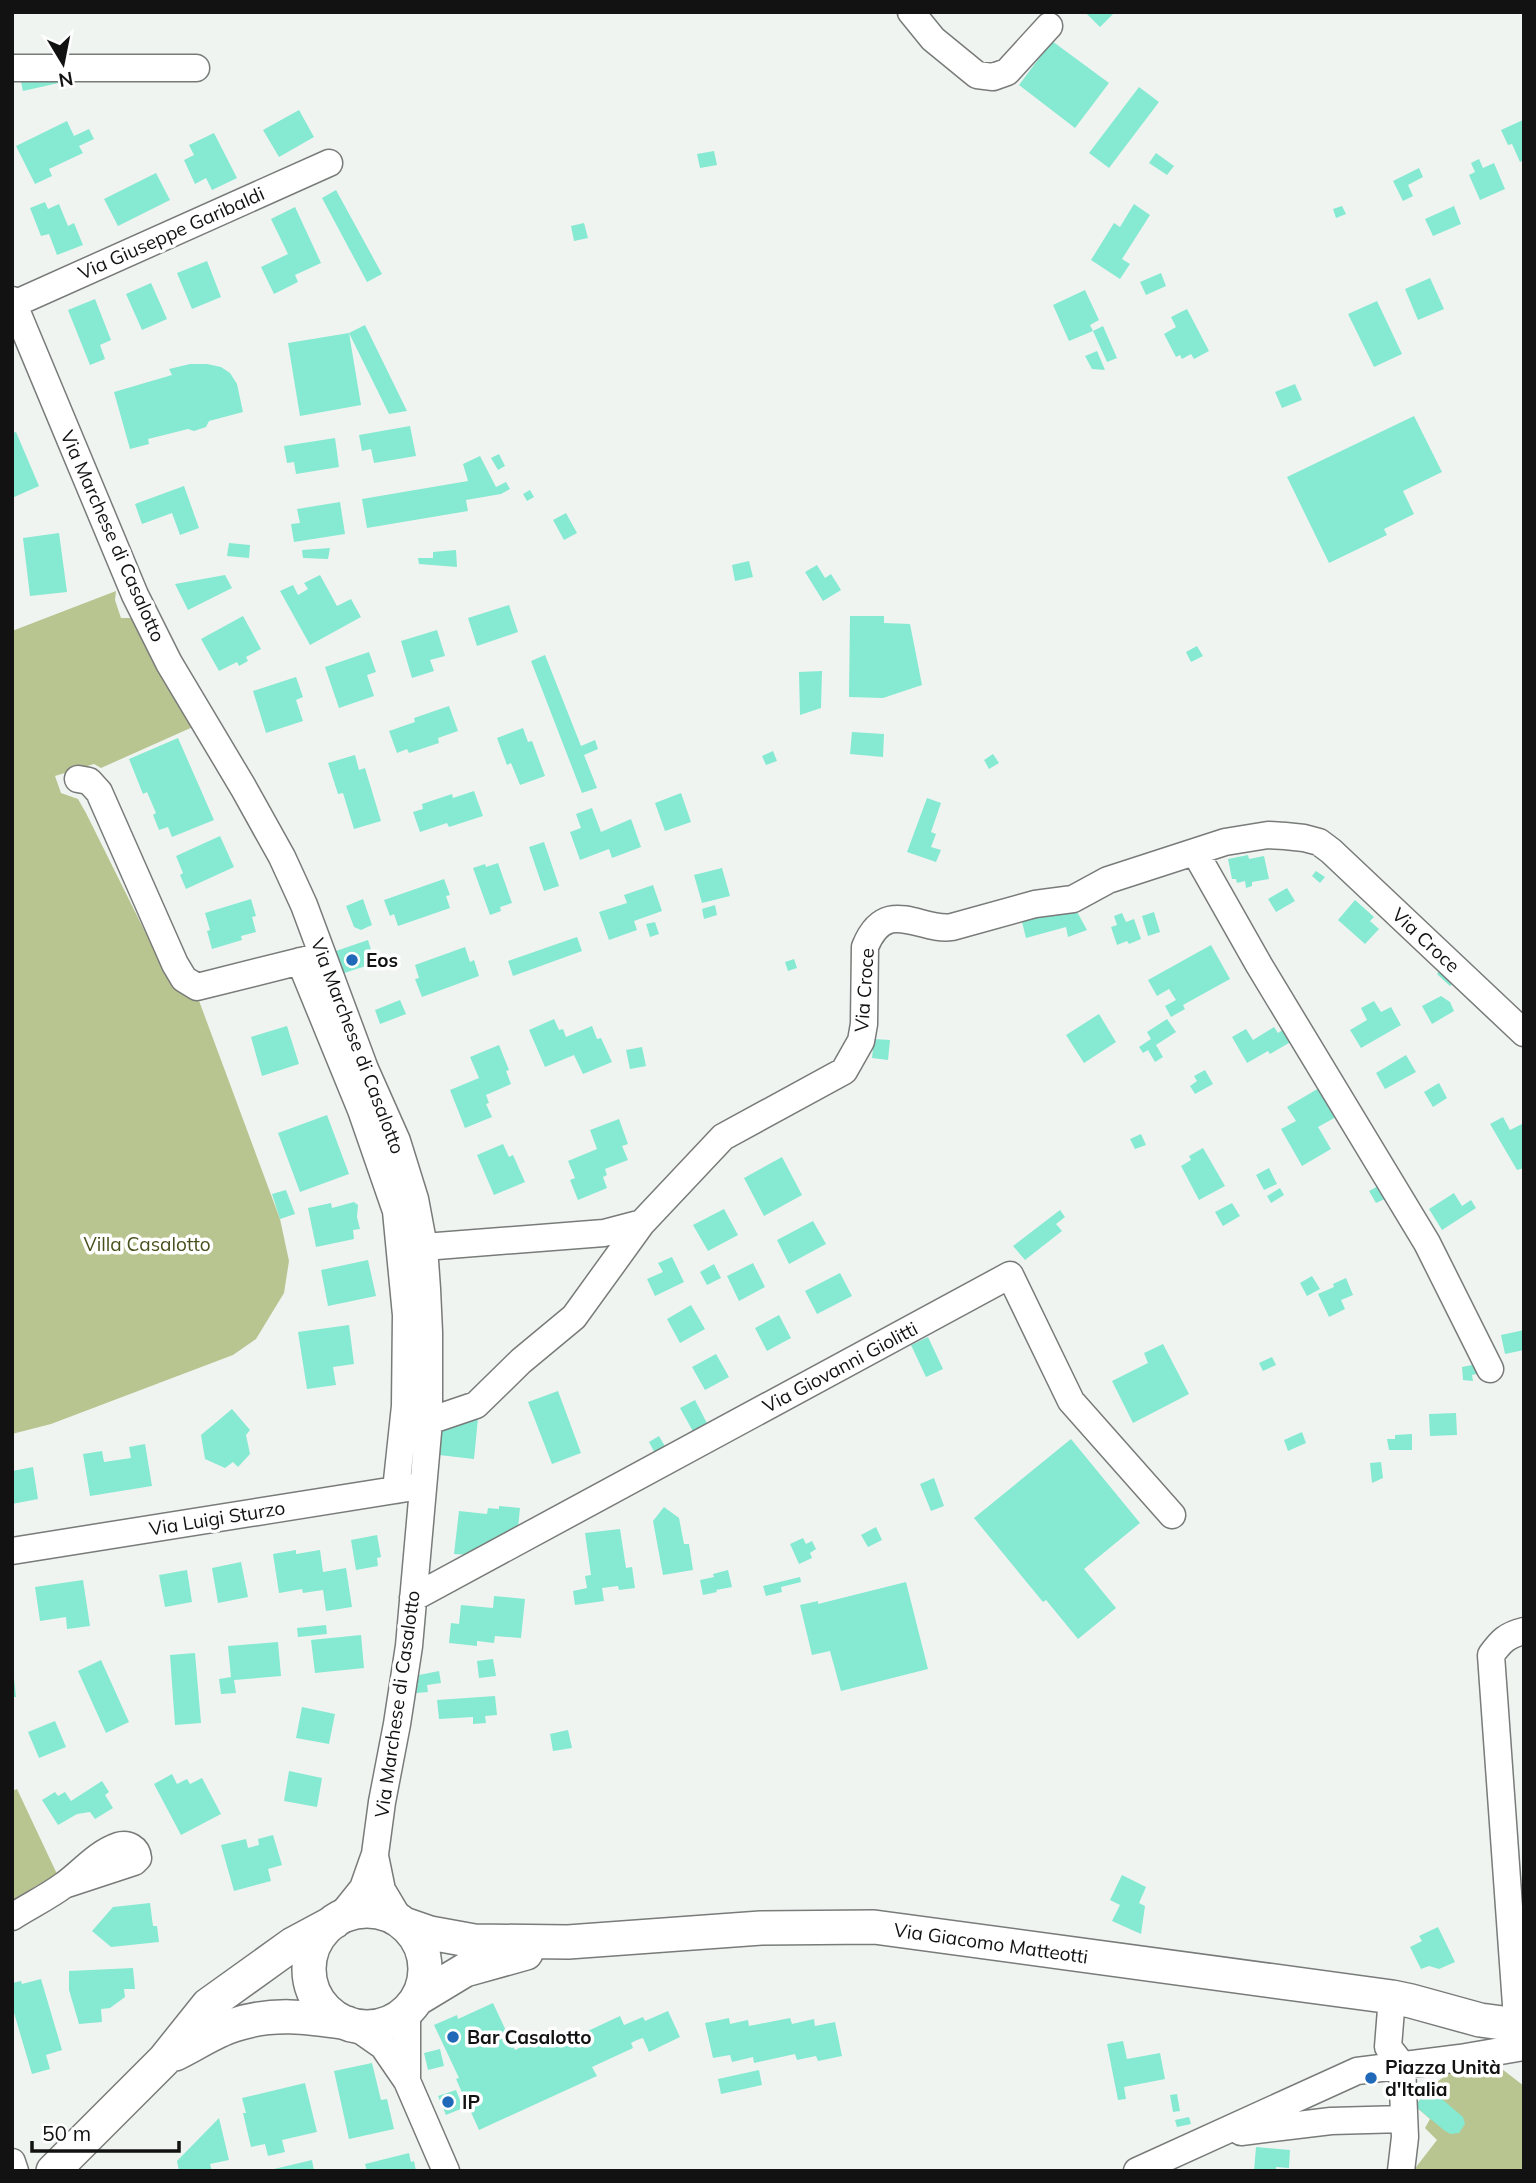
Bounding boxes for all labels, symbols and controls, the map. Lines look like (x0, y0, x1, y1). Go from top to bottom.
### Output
north arrow (28, 28, 98, 98)
text: N (57, 67, 75, 93)
street label: Via Giuseppe Garibaldi (74, 181, 268, 285)
street label: Via Marchese di Casalotto (55, 426, 171, 646)
street label: Via Croce (1387, 902, 1465, 978)
street label: Via Marchese di Casalotto (306, 935, 410, 1157)
street label: Via Croce (849, 947, 879, 1033)
place label: Eos (366, 948, 398, 972)
marker: Eos (344, 952, 360, 968)
park label: Villa Casalotto (83, 1232, 211, 1256)
street label: Via Giovanni Giolitti (758, 1316, 922, 1418)
street label: Via Luigi Sturzo (147, 1495, 287, 1541)
street label: Via Marchese di Casalotto (369, 1589, 425, 1819)
street label: Via Giacomo Matteotti (892, 1917, 1090, 1969)
place label: Bar Casalotto (467, 2025, 591, 2049)
marker: Bar Casalotto (445, 2029, 461, 2045)
place label: Piazza Unità d'Italia (1385, 2055, 1501, 2101)
marker: Piazza Unità d'Italia (1363, 2070, 1379, 2086)
place label: IP (462, 2090, 480, 2114)
marker: IP (440, 2094, 456, 2110)
scale bar (32, 2110, 178, 2154)
text: 50 m (42, 2120, 91, 2146)

